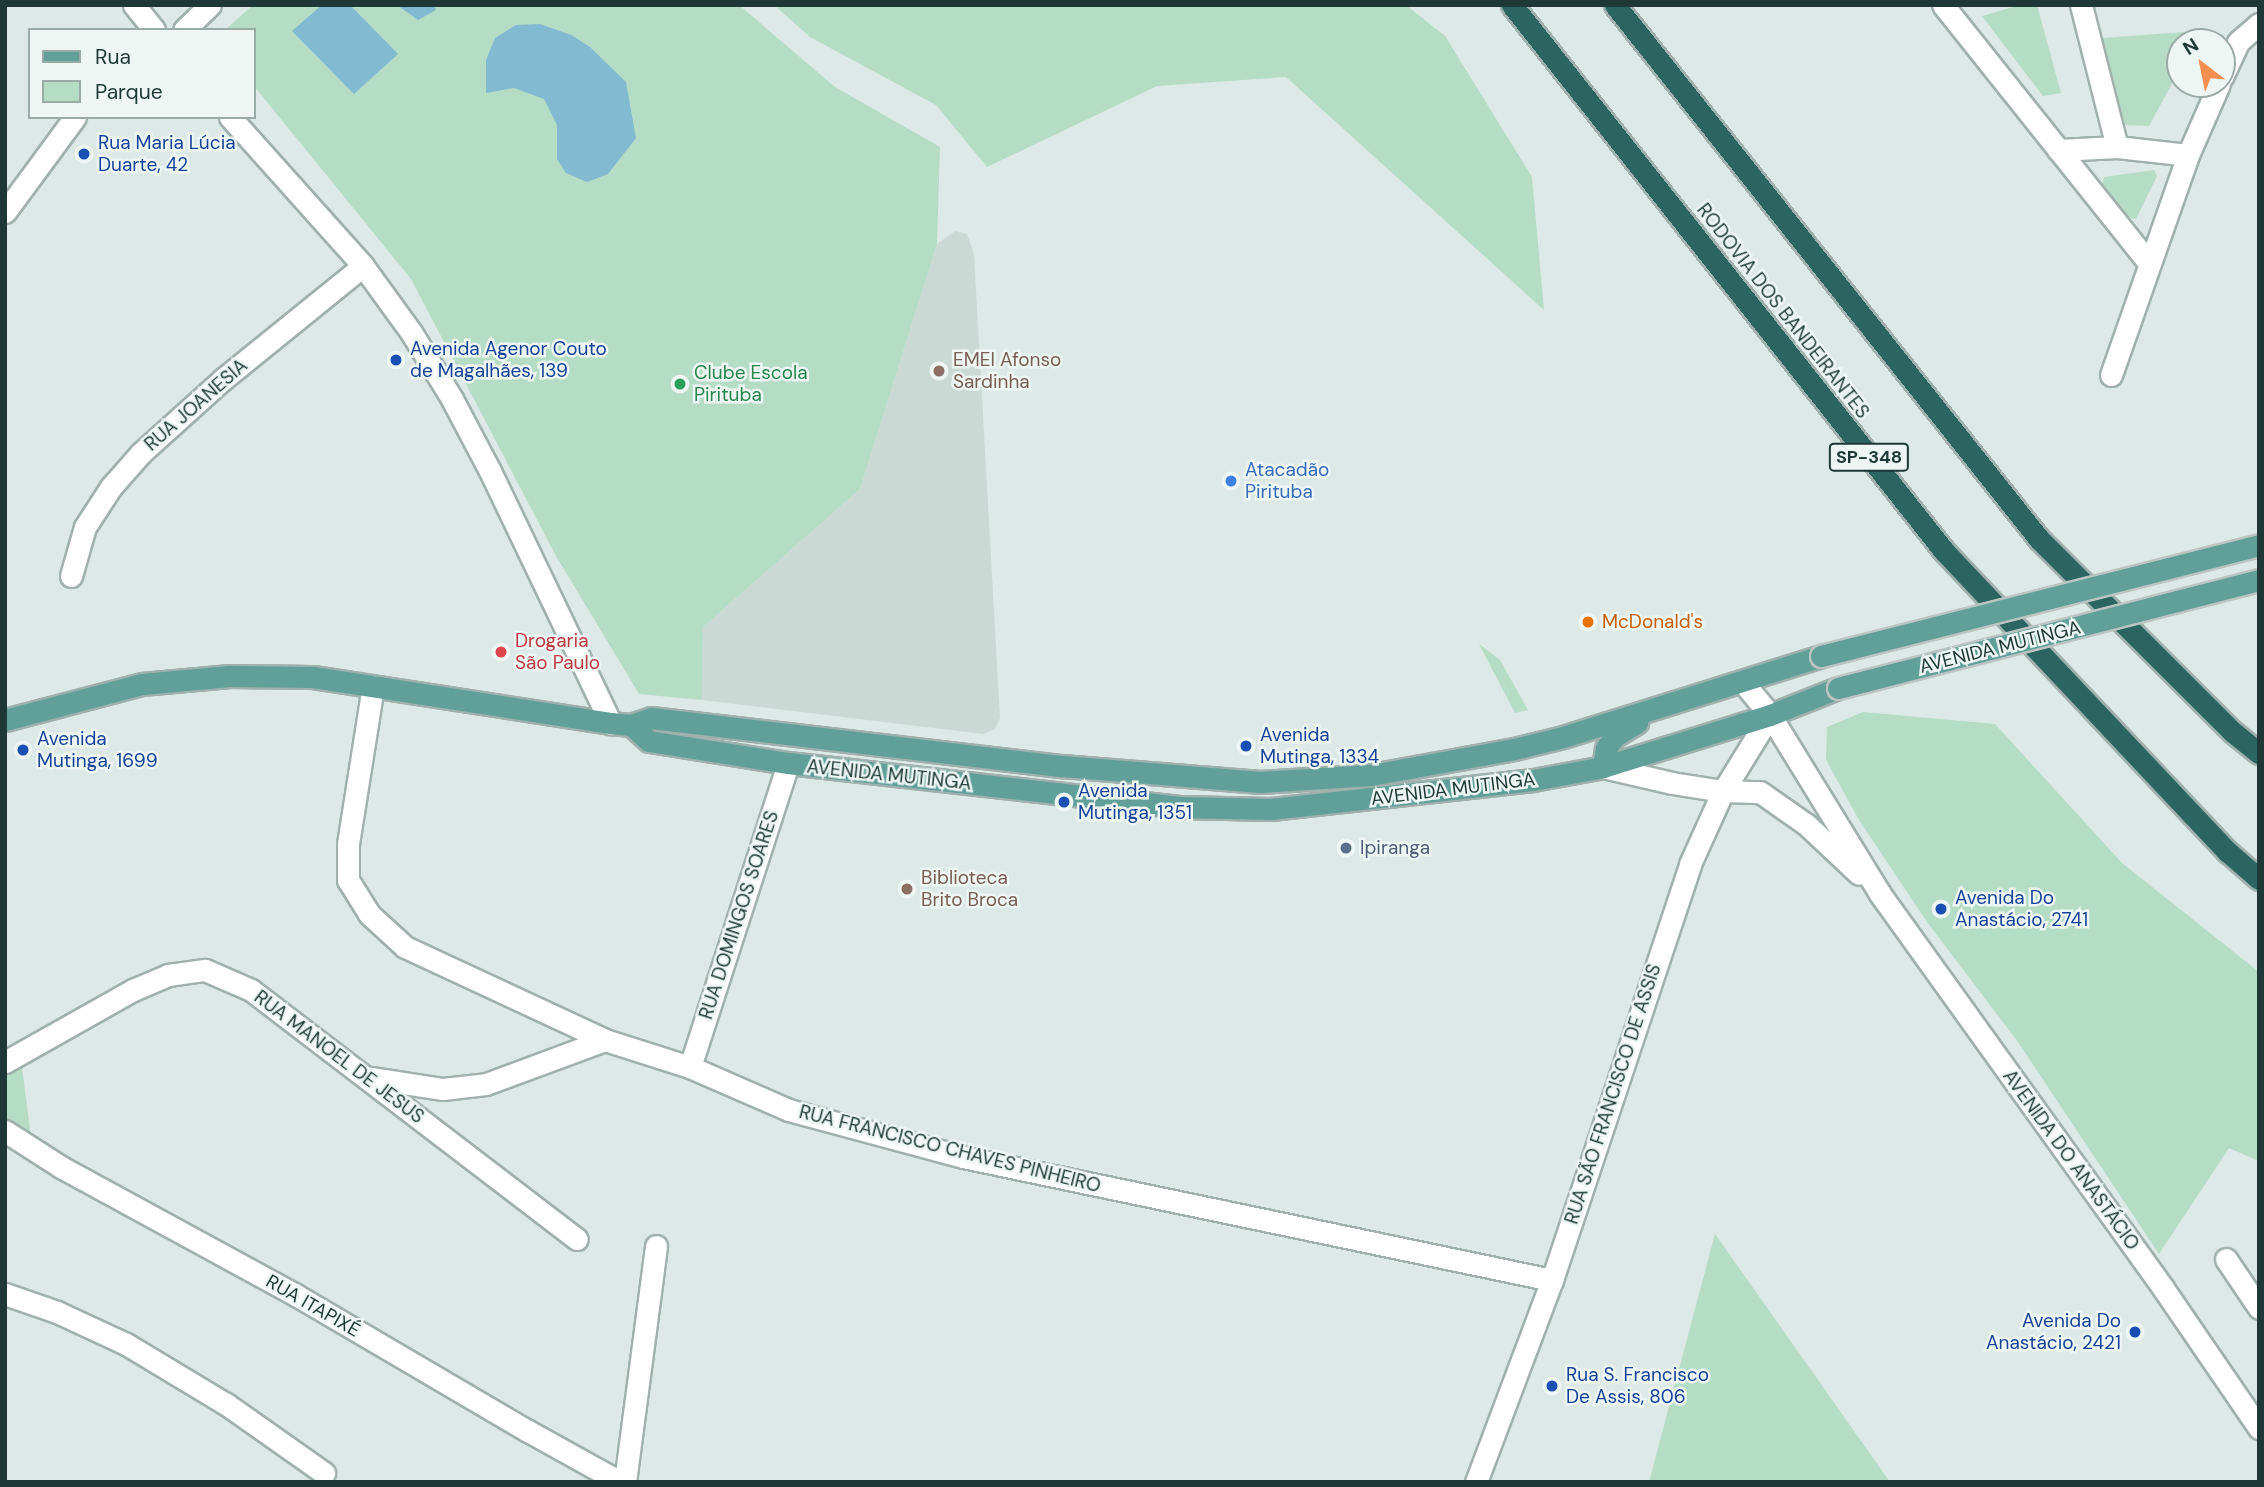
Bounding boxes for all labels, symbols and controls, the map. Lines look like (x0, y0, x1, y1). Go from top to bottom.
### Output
legend (28, 28, 256, 119)
north arrow (2166, 28, 2236, 98)
text: N (2178, 32, 2203, 61)
text: Rua (95, 43, 131, 71)
text: Parque (95, 78, 163, 106)
place label: Rua Maria Lúcia Duarte, 42 (98, 132, 236, 176)
marker: Rua Maria Lúcia Duarte, 42 (76, 146, 92, 162)
street label: RODOVIA DOS BANDEIRANTES (1692, 199, 1874, 423)
place label: Avenida Agenor Couto de Magalhães, 139 (410, 338, 607, 382)
place label: EMEI Afonso Sardinha (953, 349, 1061, 393)
marker: Avenida Agenor Couto de Magalhães, 139 (388, 352, 404, 368)
street label: RUA JOANESIA (140, 354, 252, 456)
place label: Clube Escola Pirituba (694, 362, 807, 406)
marker: EMEI Afonso Sardinha (931, 363, 947, 379)
marker: Clube Escola Pirituba (672, 376, 688, 392)
road number: SP-348 (1829, 443, 1909, 472)
place label: Atacadão Pirituba (1245, 459, 1329, 503)
marker: Atacadão Pirituba (1223, 473, 1239, 489)
place label: McDonald's (1602, 611, 1703, 633)
marker: McDonald's (1580, 614, 1596, 630)
street label: AVENIDA MUTINGA (1917, 616, 2083, 678)
place label: Drogaria São Paulo (515, 630, 600, 674)
marker: Drogaria São Paulo (493, 644, 509, 660)
place label: Avenida Mutinga, 1334 (1260, 724, 1379, 768)
place label: Avenida Mutinga, 1699 (37, 728, 158, 772)
marker: Avenida Mutinga, 1334 (1238, 738, 1254, 754)
marker: Avenida Mutinga, 1699 (15, 742, 31, 758)
street label: AVENIDA MUTINGA (806, 755, 972, 795)
street label: AVENIDA MUTINGA (1370, 768, 1536, 810)
place label: Avenida Mutinga, 1351 (1078, 780, 1192, 824)
marker: Avenida Mutinga, 1351 (1056, 794, 1072, 810)
street label: RUA DOMINGOS SOARES (695, 808, 783, 1022)
place label: Ipiranga (1360, 837, 1430, 859)
marker: Ipiranga (1338, 840, 1354, 856)
place label: Biblioteca Brito Broca (921, 867, 1018, 911)
marker: Biblioteca Brito Broca (899, 881, 915, 897)
place label: Avenida Do Anastácio, 2741 (1955, 887, 2088, 931)
marker: Avenida Do Anastácio, 2741 (1933, 901, 1949, 917)
street label: RUA SÃO FRANCISCO DE ASSIS (1560, 961, 1666, 1227)
street label: RUA MANOEL DE JESUS (250, 986, 428, 1128)
street label: AVENIDA DO ANASTÁCIO (1998, 1065, 2144, 1255)
street label: RUA FRANCISCO CHAVES PINHEIRO (797, 1100, 1103, 1198)
street label: RUA ITAPIXÉ (262, 1270, 364, 1342)
place label: Avenida Do Anastácio, 2421 (1986, 1310, 2121, 1354)
marker: Avenida Do Anastácio, 2421 (2127, 1324, 2143, 1340)
place label: Rua S. Francisco De Assis, 806 (1566, 1364, 1709, 1408)
marker: Rua S. Francisco De Assis, 806 (1544, 1378, 1560, 1394)

